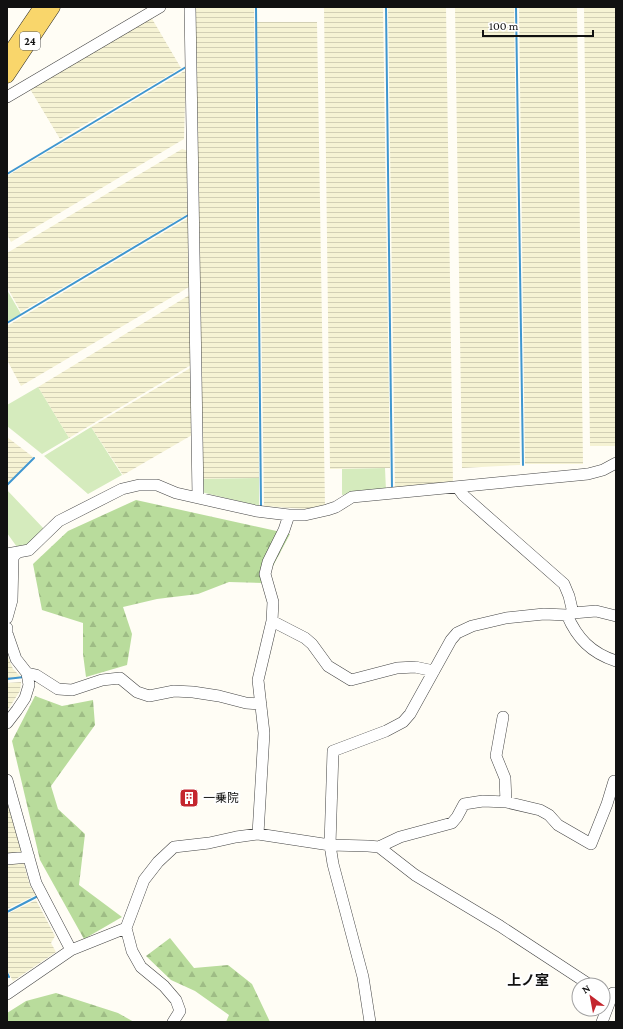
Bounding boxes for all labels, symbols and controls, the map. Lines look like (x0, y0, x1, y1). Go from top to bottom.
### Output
scale bar (483, 12, 593, 38)
text: 100 m (489, 19, 519, 33)
road number: 24 (20, 32, 40, 50)
building icon: 一乗院 (178, 787, 200, 809)
place label: 一乗院 (203, 791, 239, 805)
district label: 上ノ室 (507, 972, 549, 988)
north arrow (571, 977, 611, 1017)
text: N (579, 981, 592, 996)

